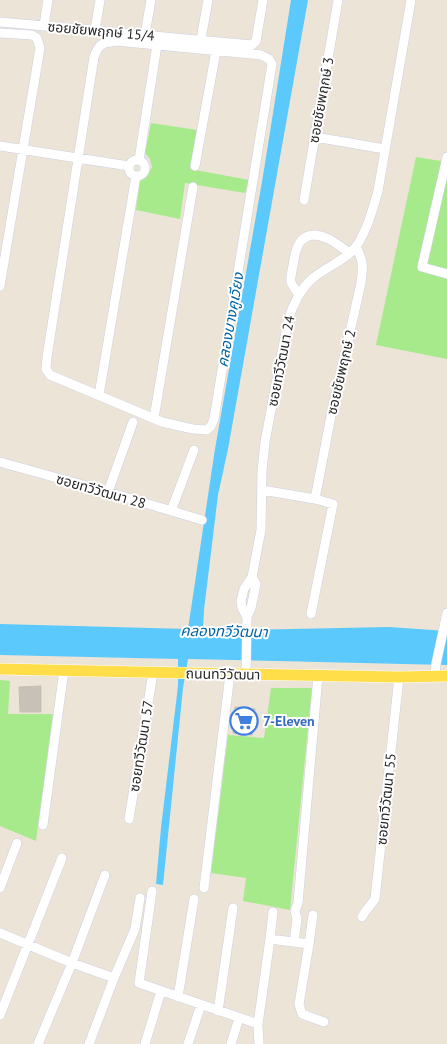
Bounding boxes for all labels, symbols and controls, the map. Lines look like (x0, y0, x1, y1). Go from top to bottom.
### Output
street label: ซอยชัยพฤกษ์ 15/4 (47, 17, 156, 45)
street label: ซอยชัยพฤกษ์ 3 (305, 56, 337, 144)
water label: คลองบางคูเวียง (212, 270, 248, 369)
street label: ซอยทวีวัฒนา 24 (263, 314, 299, 408)
street label: ซอยชัยพฤกษ์ 2 (322, 328, 360, 416)
street label: ซอยทวีวัฒนา 28 (54, 470, 148, 512)
water label: คลองทวีวัฒนา (180, 621, 269, 641)
street label: ถนนทวีวัฒนา (185, 664, 261, 684)
street label: ซอยทวีวัฒนา 57 (125, 699, 157, 793)
supermarket icon: 7-Eleven (229, 706, 259, 736)
place label: 7-Eleven (263, 712, 315, 730)
street label: ซอยทวีวัฒนา 55 (372, 752, 400, 846)

